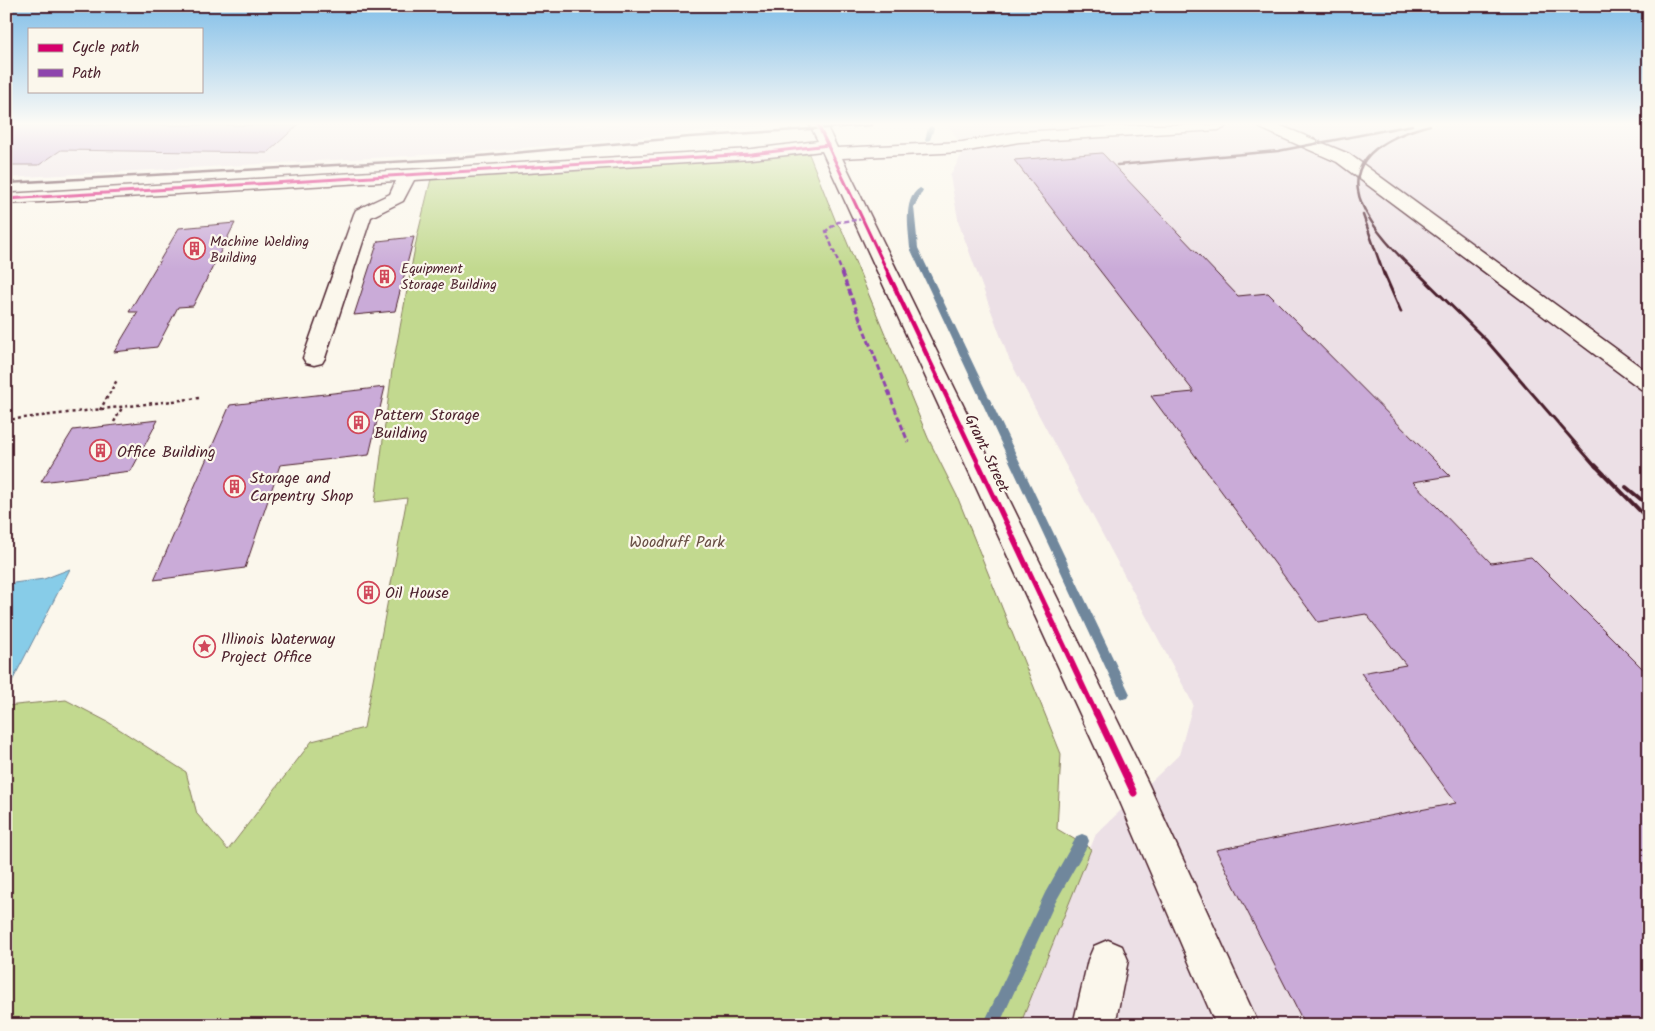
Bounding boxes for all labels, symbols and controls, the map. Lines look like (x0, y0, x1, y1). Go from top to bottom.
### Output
legend (28, 28, 202, 92)
text: Cycle path (72, 36, 139, 60)
text: Path (72, 62, 101, 86)
place label: Machine Welding Building (210, 231, 309, 269)
building icon: Machine Welding Building (182, 237, 206, 261)
place label: Equipment Storage Building (401, 258, 497, 296)
building icon: Equipment Storage Building (373, 264, 397, 288)
place label: Pattern Storage Building (374, 403, 480, 446)
street label: Grant Street (957, 410, 1016, 498)
building icon: Pattern Storage Building (346, 411, 370, 435)
building icon: Office Building (89, 439, 113, 463)
place label: Office Building (117, 440, 216, 465)
place label: Storage and Carpentry Shop (250, 466, 353, 509)
building icon: Storage and Carpentry Shop (222, 474, 246, 498)
park label: Woodruff Park (629, 530, 725, 555)
building icon: Oil House (357, 580, 381, 604)
place label: Oil House (385, 581, 449, 606)
place label: Illinois Waterway Project Office (221, 627, 335, 670)
place icon: Illinois Waterway Project Office (193, 635, 217, 659)

